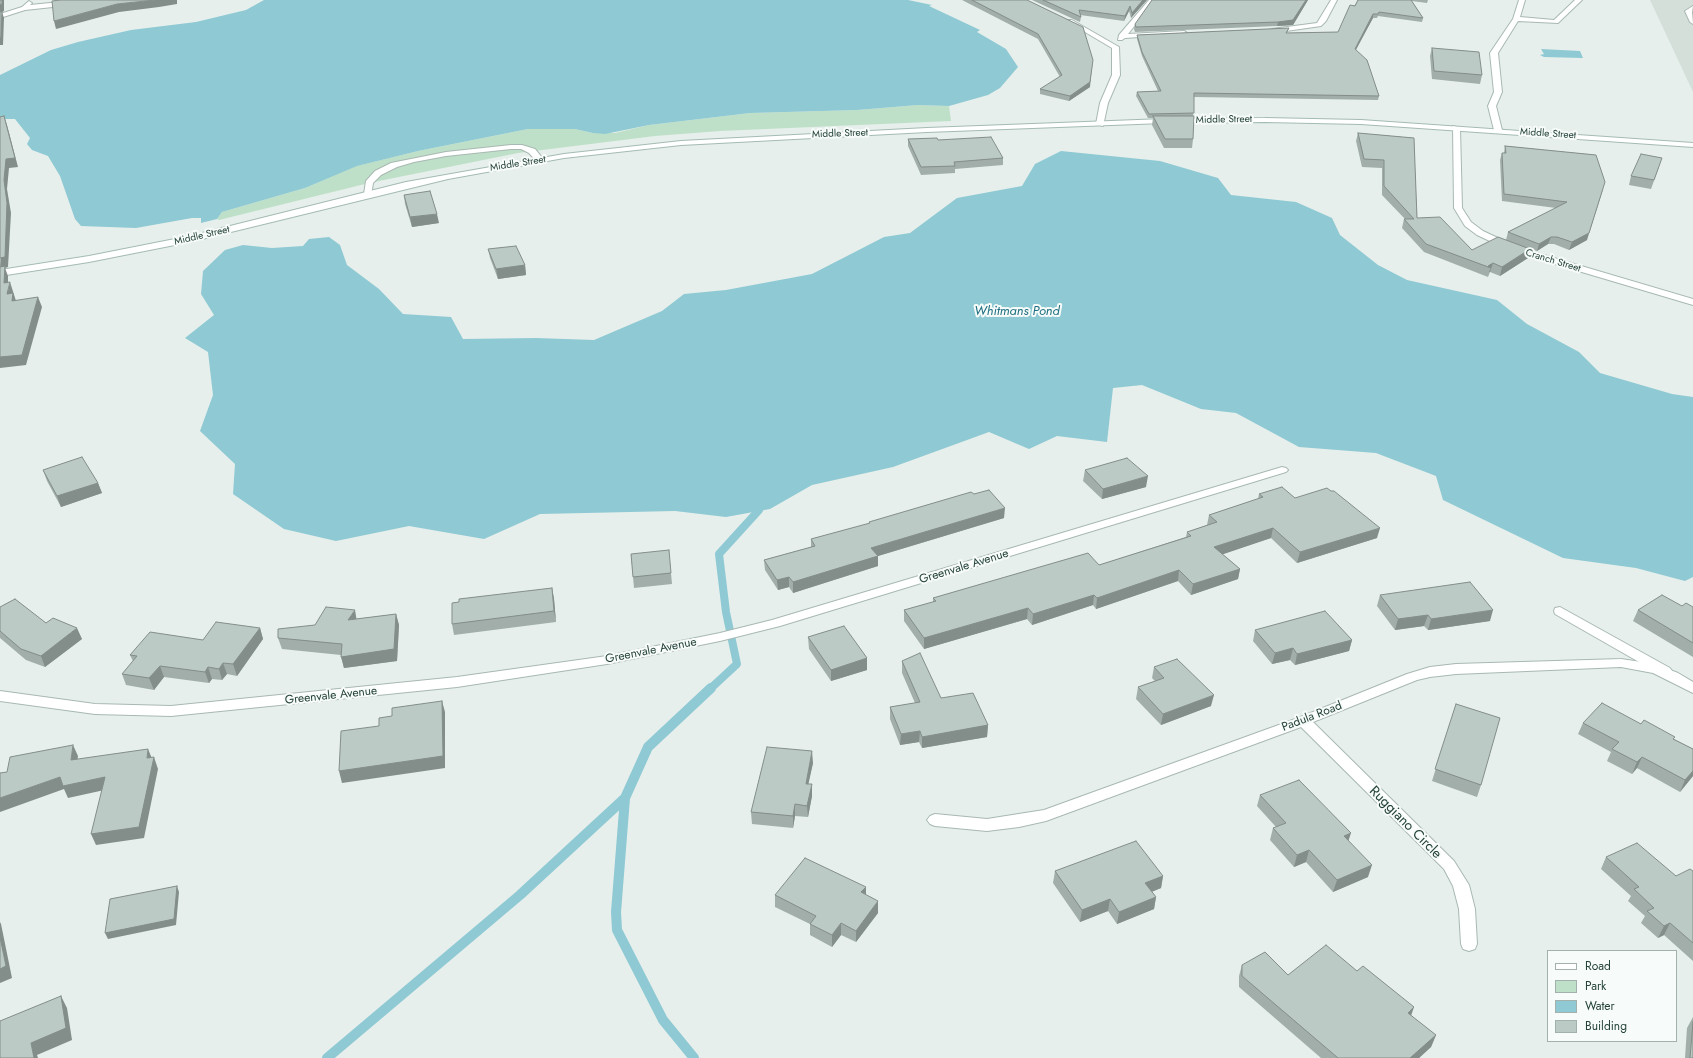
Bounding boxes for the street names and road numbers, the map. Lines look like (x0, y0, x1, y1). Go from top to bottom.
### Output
street label: Middle Street (1196, 114, 1252, 126)
street label: Middle Street (1519, 126, 1577, 142)
street label: Middle Street (812, 127, 868, 141)
street label: Middle Street (489, 154, 547, 174)
street label: Middle Street (173, 224, 231, 248)
street label: Cranch Street (1524, 247, 1582, 275)
street label: Greenvale Avenue (918, 547, 1010, 587)
street label: Greenvale Avenue (604, 635, 698, 667)
street label: Greenvale Avenue (284, 684, 378, 708)
street label: Padula Road (1280, 699, 1344, 735)
street label: Ruggiano Circle (1365, 783, 1445, 863)

